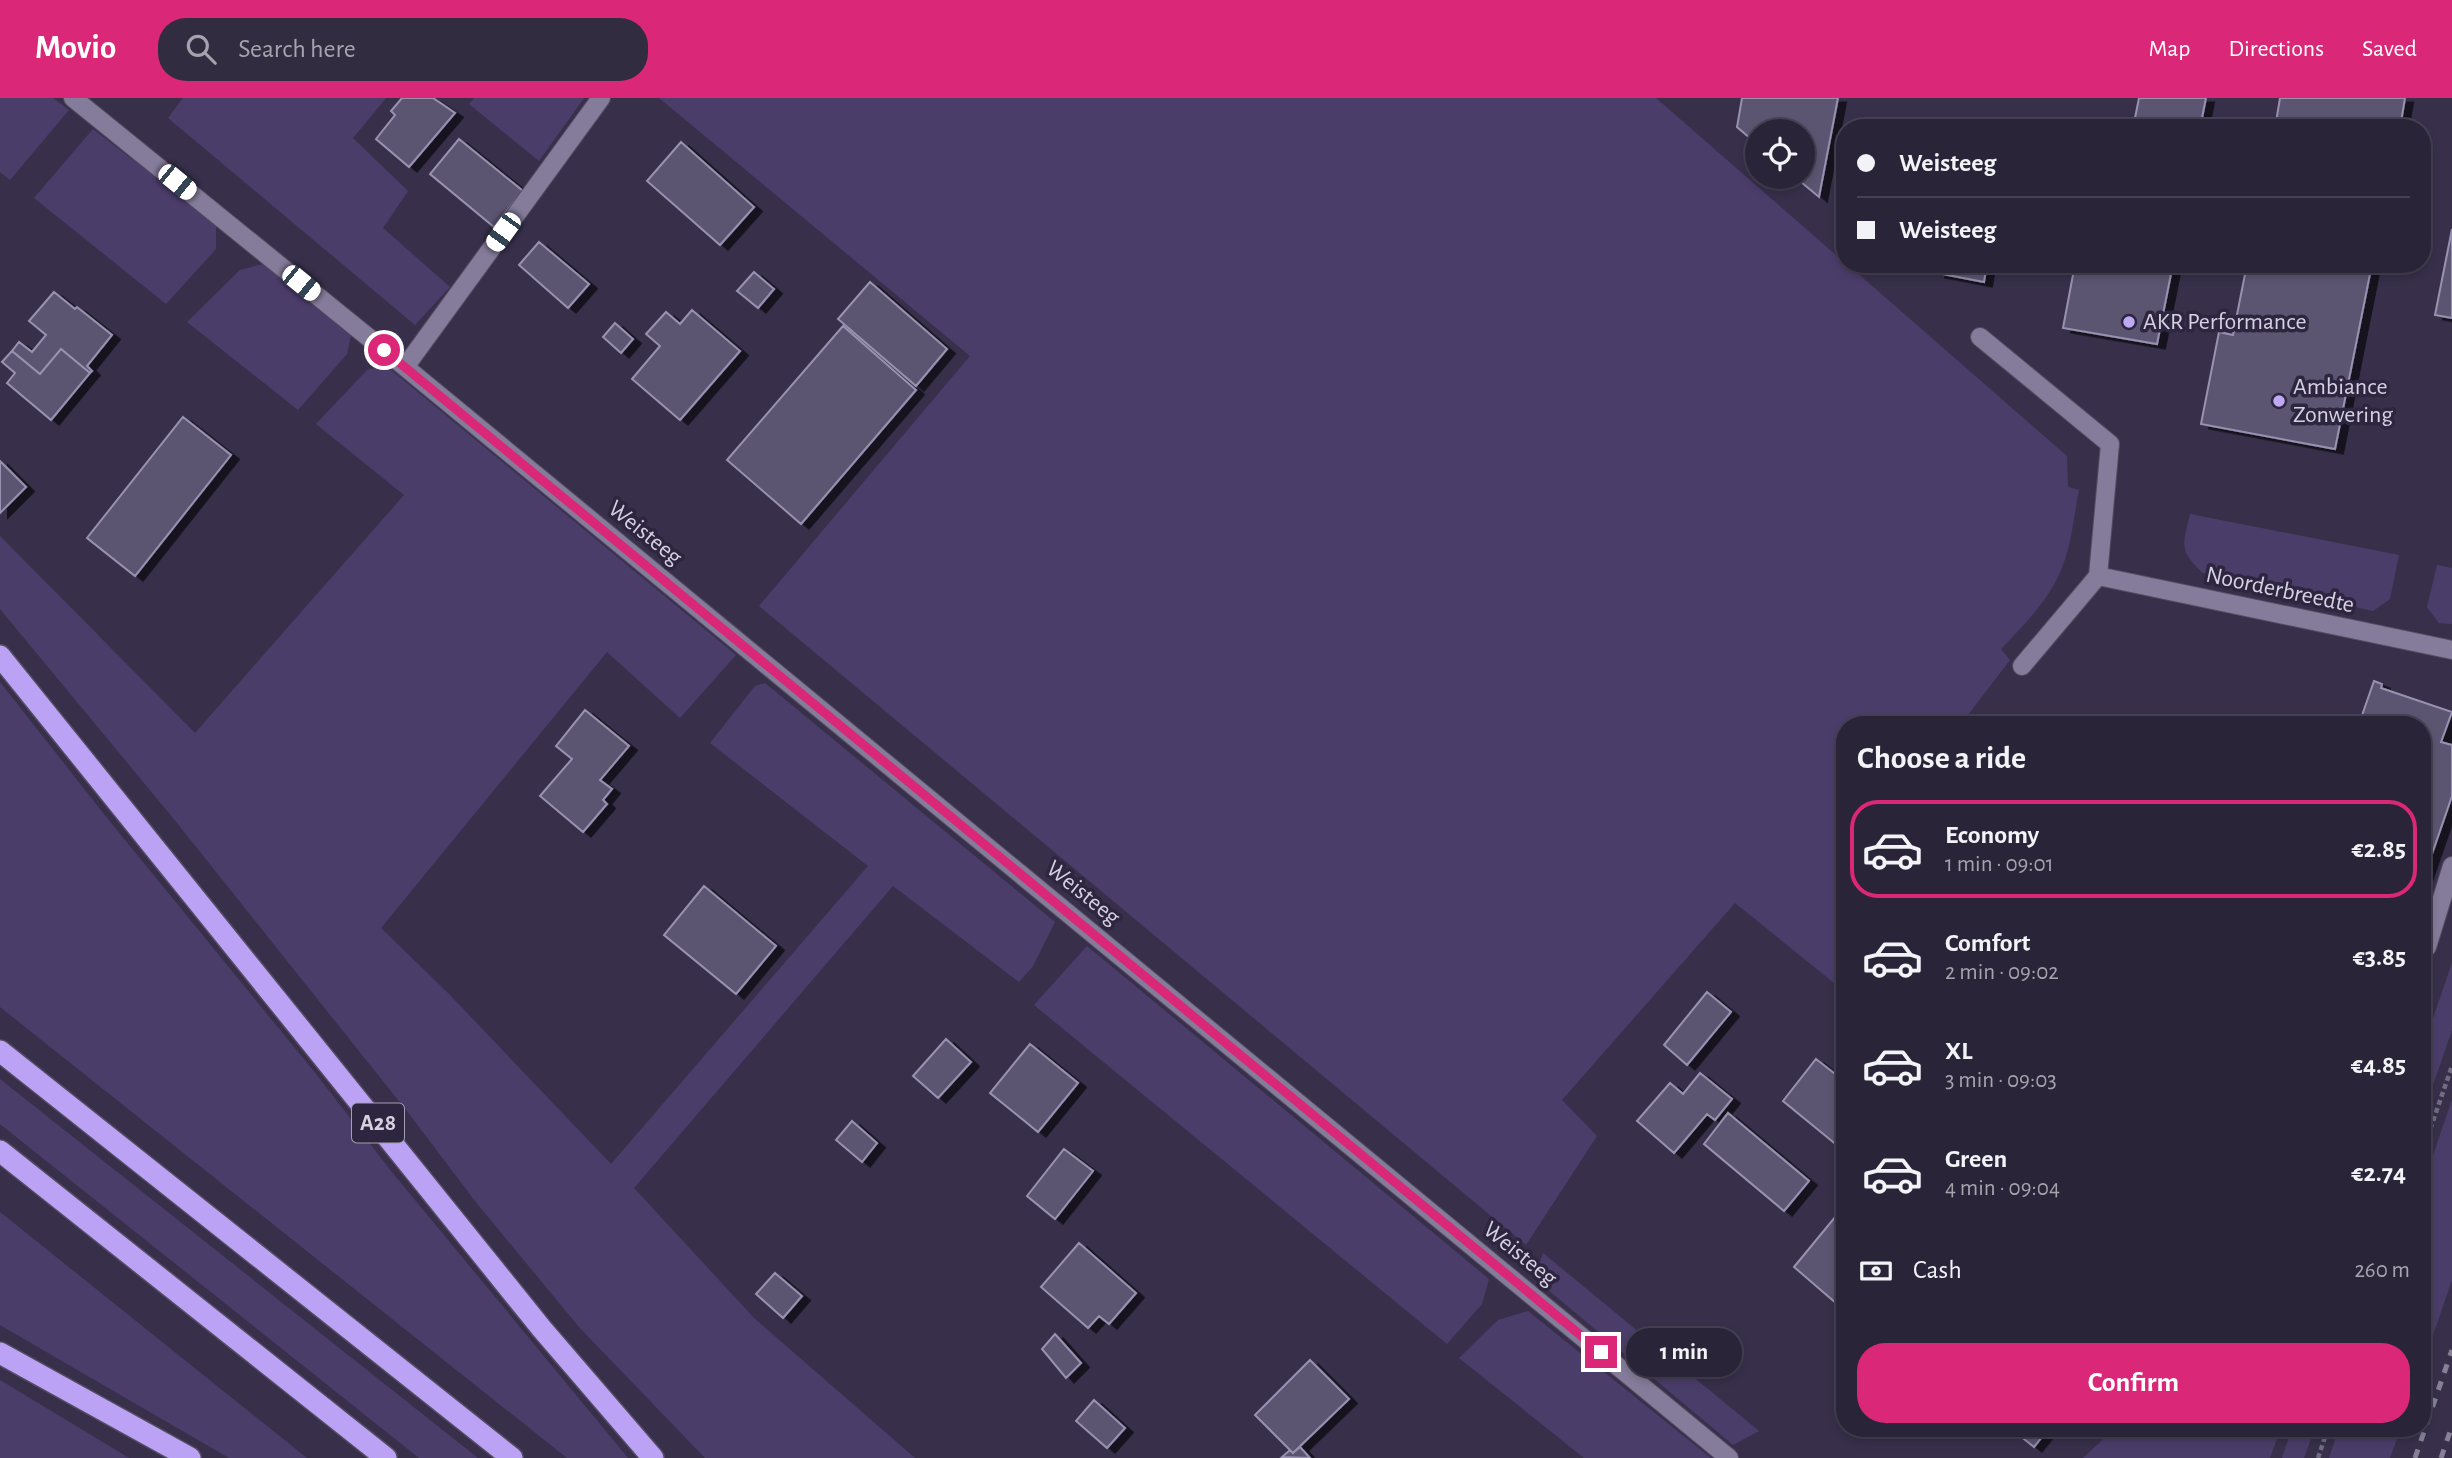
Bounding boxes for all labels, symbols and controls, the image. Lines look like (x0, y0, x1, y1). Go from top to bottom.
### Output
search box (158, 18, 648, 81)
icon: search (182, 30, 220, 68)
text: Movio (35, 32, 116, 65)
text: Search here (238, 36, 356, 62)
text: Map (2148, 37, 2190, 61)
text: Directions (2228, 37, 2324, 61)
text: Saved (2362, 37, 2417, 61)
map controls (1745, 119, 1815, 189)
button: locate (1745, 119, 1815, 189)
text: Weisteeg (1899, 150, 1996, 176)
car (155, 161, 200, 203)
car (483, 209, 524, 255)
text: Weisteeg (1899, 217, 1996, 243)
car (279, 262, 324, 304)
place label: AKR Performance (2143, 310, 2306, 334)
marker: AKR Performance (2121, 314, 2137, 330)
route start (368, 334, 400, 366)
place label: Ambiance Zonwering (2293, 375, 2393, 427)
marker: Ambiance Zonwering (2271, 393, 2287, 409)
street label: Weisteeg (604, 496, 687, 570)
street label: Noorderbreedte (2204, 563, 2356, 617)
text: Choose a ride (1857, 742, 2026, 774)
icon: car (1861, 818, 1924, 881)
text: Economy (1945, 822, 2039, 848)
text: €2.85 (2352, 836, 2406, 862)
text: 1 min · 09:01 (1945, 853, 2054, 876)
street label: Weisteeg (1042, 856, 1125, 930)
icon: car (1861, 926, 1924, 989)
text: Comfort (1945, 930, 2030, 956)
text: €3.85 (2353, 944, 2406, 970)
text: 2 min · 09:02 (1945, 961, 2059, 984)
icon: car (1861, 1034, 1924, 1097)
text: XL (1945, 1038, 1972, 1064)
text: €4.85 (2351, 1052, 2406, 1078)
text: 3 min · 09:03 (1945, 1069, 2057, 1092)
road number: A28 (352, 1104, 404, 1142)
icon: car (1861, 1142, 1924, 1205)
text: Green (1945, 1146, 2007, 1172)
text: €2.74 (2351, 1160, 2406, 1186)
text: 4 min · 09:04 (1945, 1177, 2060, 1200)
street label: Weisteeg (1479, 1217, 1562, 1291)
icon: cash (1857, 1252, 1895, 1290)
text: Cash (1913, 1257, 1962, 1283)
text: 260 m (2354, 1259, 2410, 1282)
callout: 1 min (1626, 1328, 1741, 1376)
route end (1585, 1336, 1617, 1368)
text: 1 min (1660, 1341, 1708, 1364)
button: Confirm (1857, 1343, 2410, 1423)

